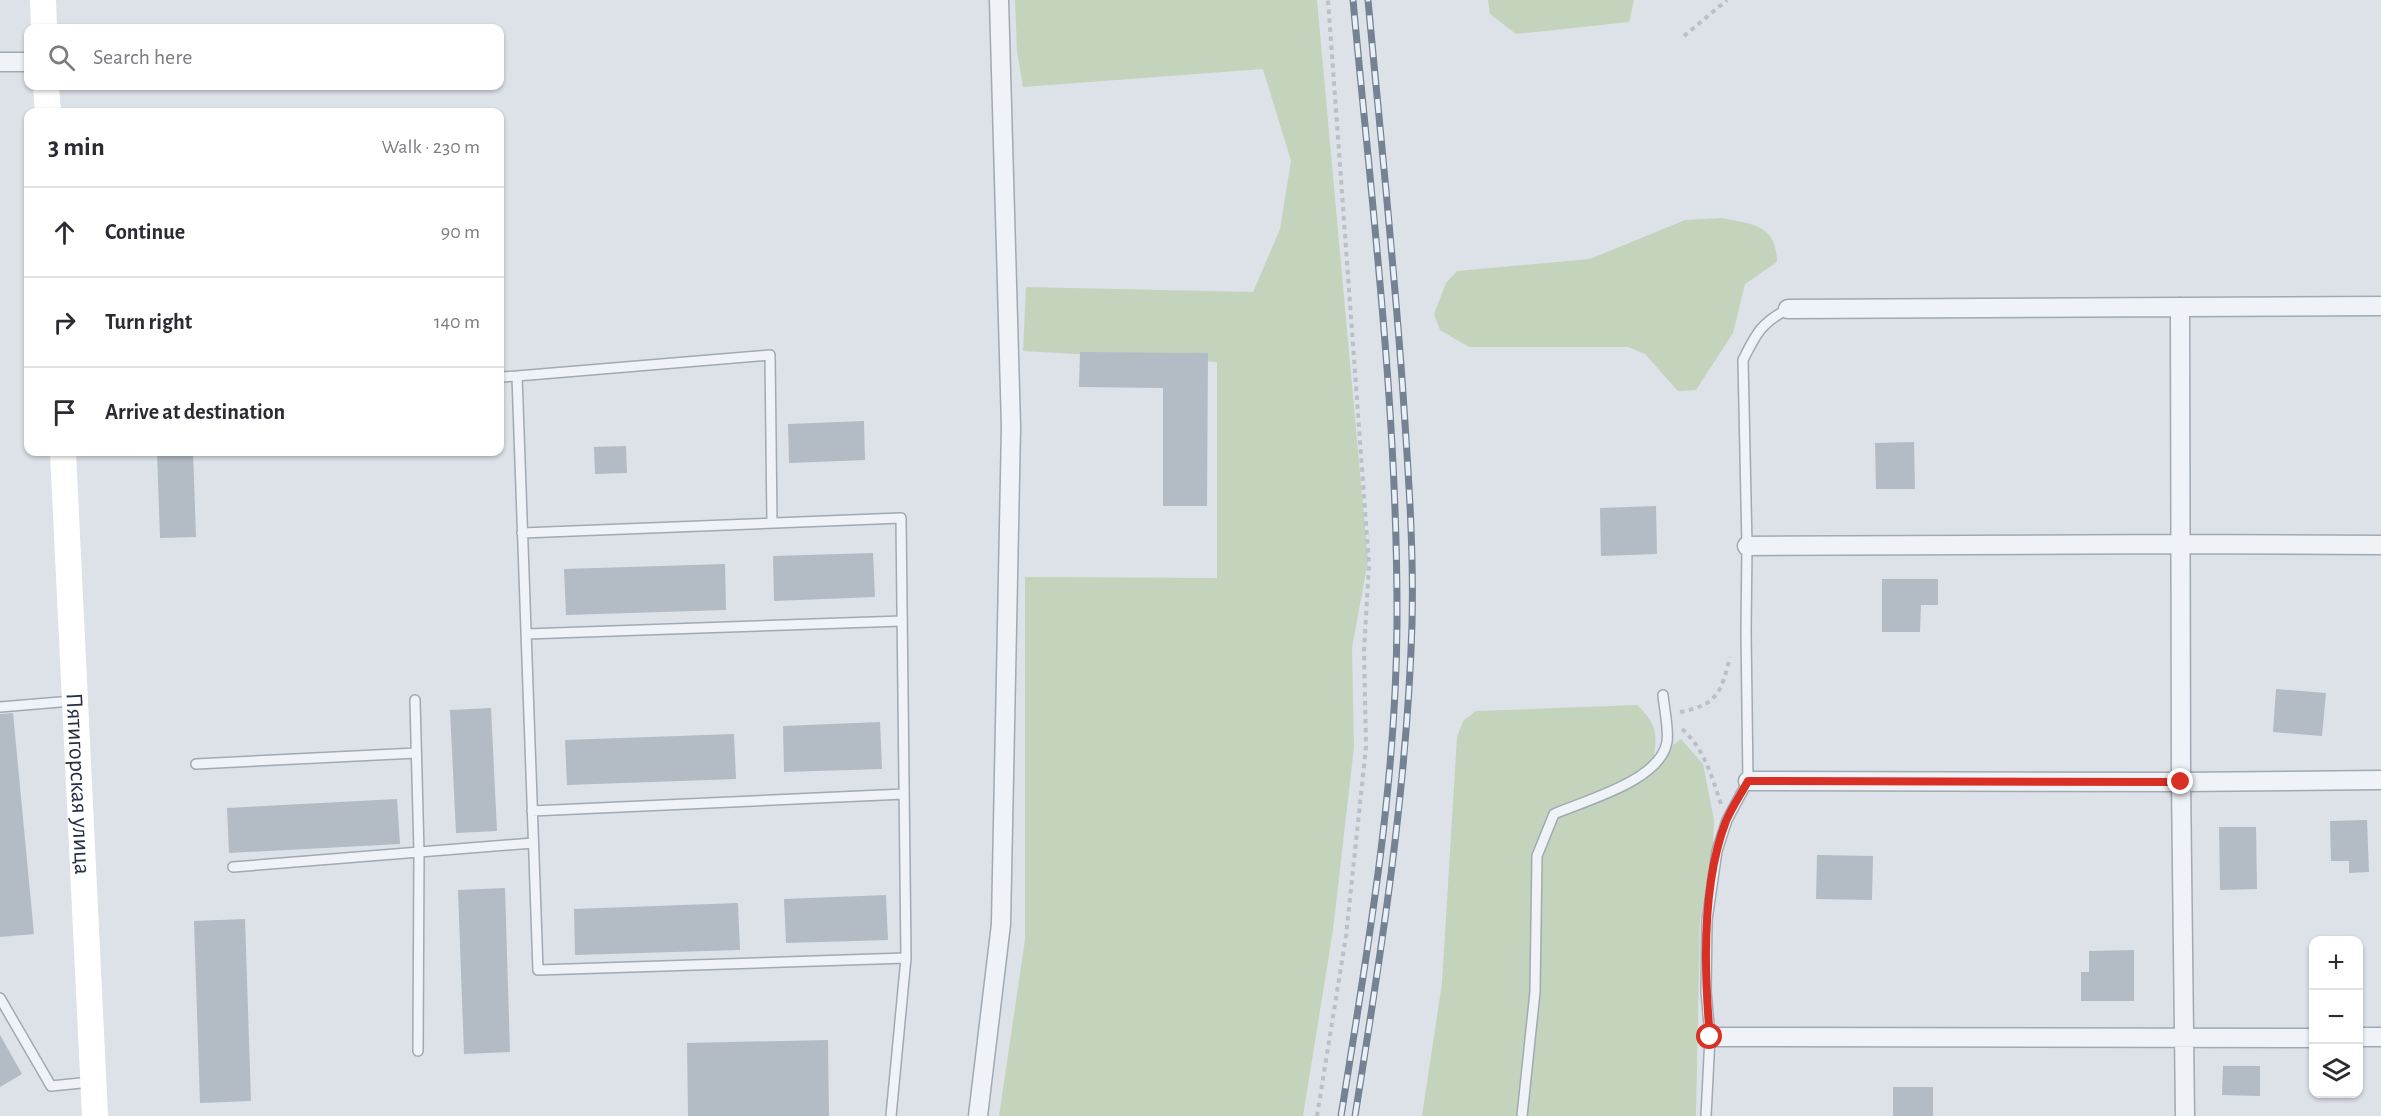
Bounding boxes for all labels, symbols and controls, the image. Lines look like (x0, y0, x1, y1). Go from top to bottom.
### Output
search box (24, 24, 504, 90)
icon: search (45, 41, 78, 74)
text: Search here (93, 46, 192, 68)
text: 3 min (48, 134, 105, 160)
text: Walk · 230 m (382, 137, 480, 157)
icon: ahead (48, 216, 81, 249)
text: Continue (105, 221, 185, 243)
text: 90 m (441, 222, 480, 242)
icon: right (48, 306, 81, 339)
text: Turn right (105, 311, 192, 333)
text: 140 m (434, 312, 480, 332)
icon: arrive (48, 396, 81, 429)
text: Arrive at destination (105, 401, 285, 423)
street label: Пятигорская улица (62, 692, 94, 875)
route end (2167, 768, 2193, 794)
map controls (2309, 936, 2363, 1098)
button: + (2309, 936, 2363, 990)
button: − (2309, 990, 2363, 1044)
route start (1696, 1023, 1722, 1049)
button: layers (2309, 1044, 2363, 1098)

